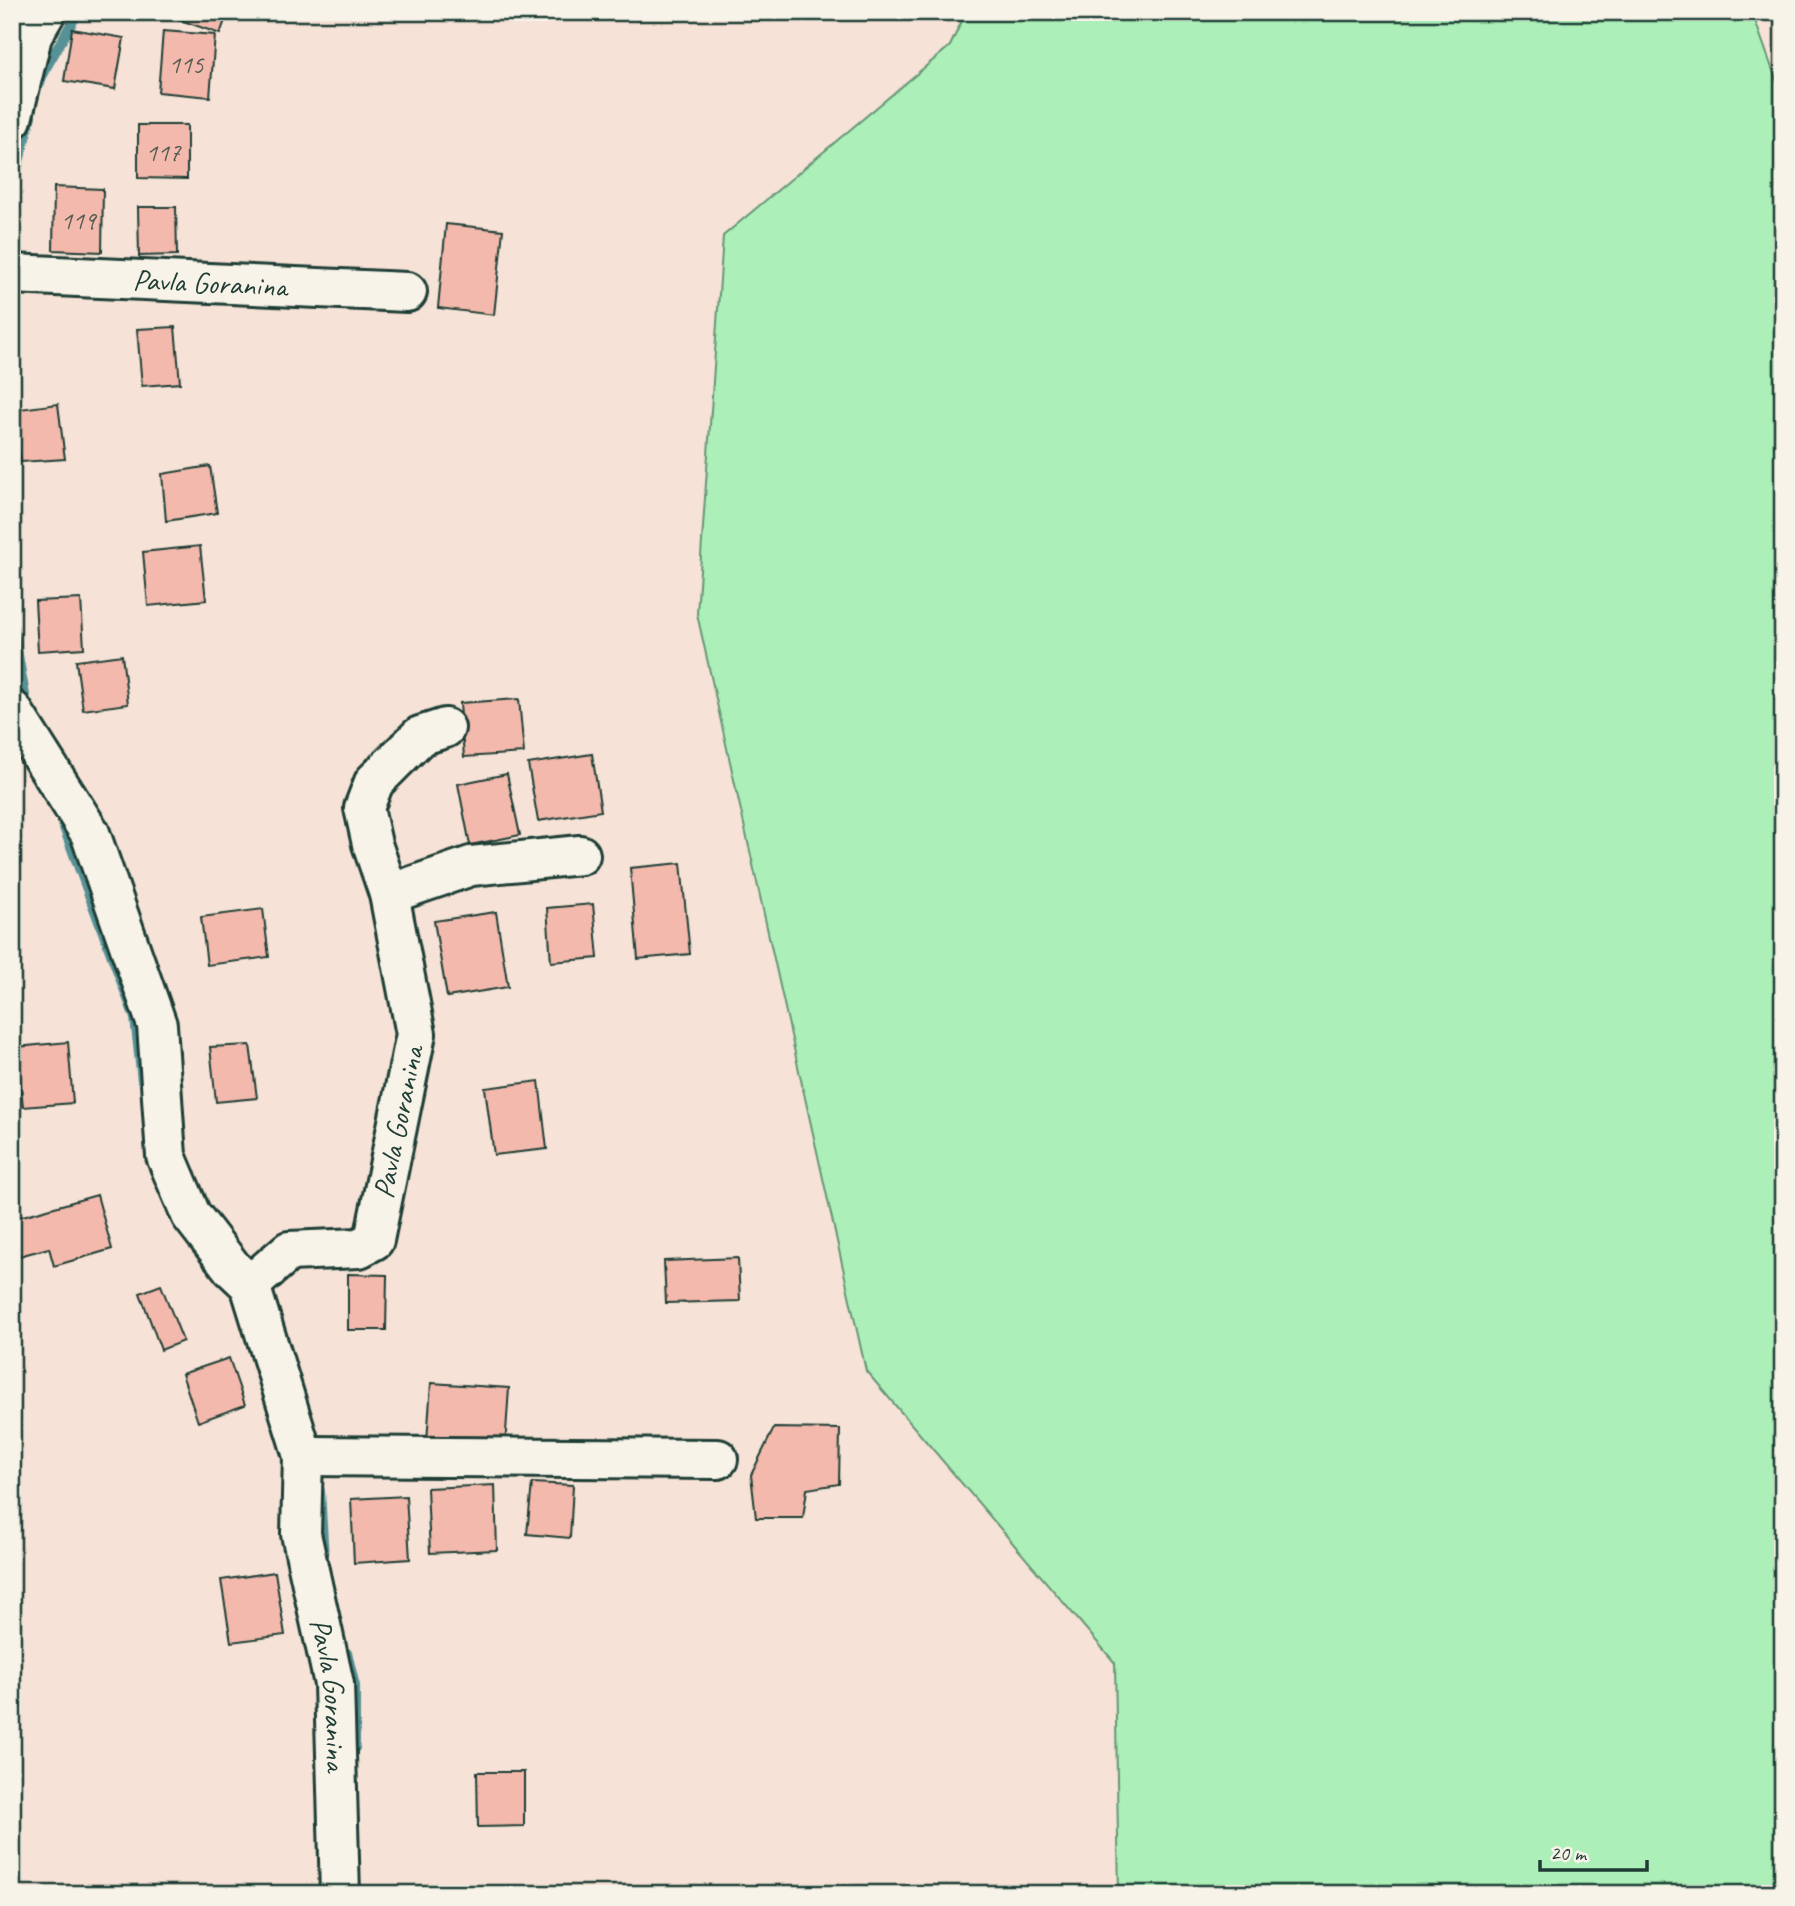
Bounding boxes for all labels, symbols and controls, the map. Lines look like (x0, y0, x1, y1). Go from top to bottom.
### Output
house number: 115 (168, 48, 205, 81)
house number: 117 (145, 136, 182, 169)
house number: 119 (60, 204, 98, 237)
street label: Pavla Goranina (132, 261, 290, 306)
street label: Pavla Goranina (364, 1040, 433, 1201)
street label: Pavla Goranina (301, 1615, 356, 1774)
scale bar (1540, 1829, 1646, 1873)
text: 20 m (1550, 1840, 1588, 1866)

